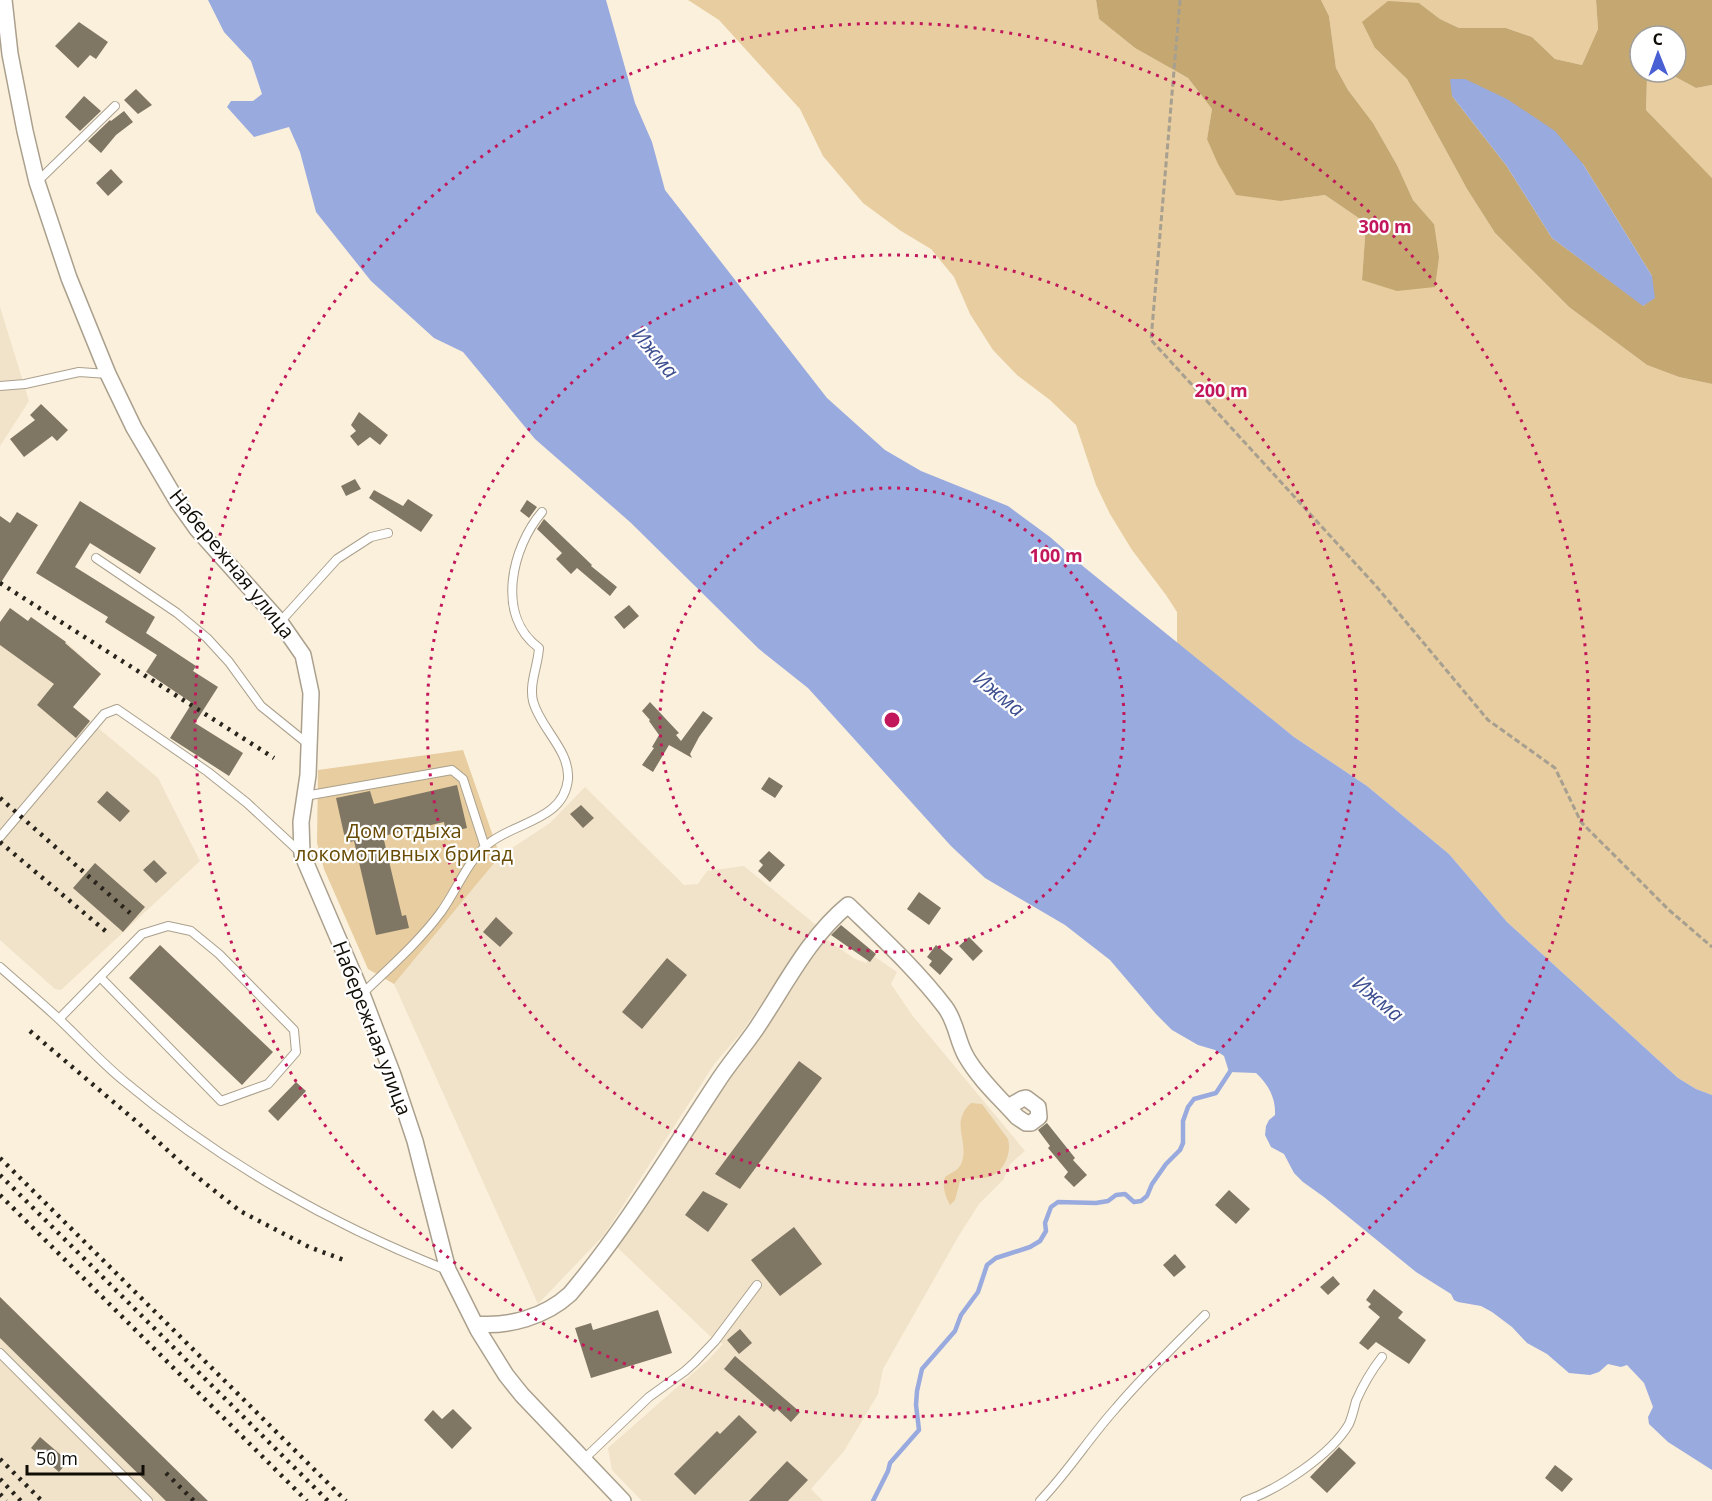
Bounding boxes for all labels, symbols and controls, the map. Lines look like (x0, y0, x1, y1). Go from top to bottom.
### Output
north arrow (1628, 24, 1688, 84)
text: С (1652, 28, 1663, 50)
text: 300 m (1358, 214, 1412, 238)
water label: Ижма (626, 321, 685, 384)
text: 200 m (1194, 378, 1248, 402)
street label: Набережная улица (164, 483, 301, 644)
text: 100 m (1029, 543, 1083, 567)
water label: Ижма (968, 664, 1031, 723)
centre of rings (882, 710, 902, 730)
park label: Дом отдыха локомотивных бригад (295, 817, 513, 867)
street label: Набережная улица (327, 937, 418, 1119)
water label: Ижма (1347, 969, 1410, 1028)
scale bar (27, 1438, 142, 1476)
text: 50 m (36, 1446, 78, 1470)

